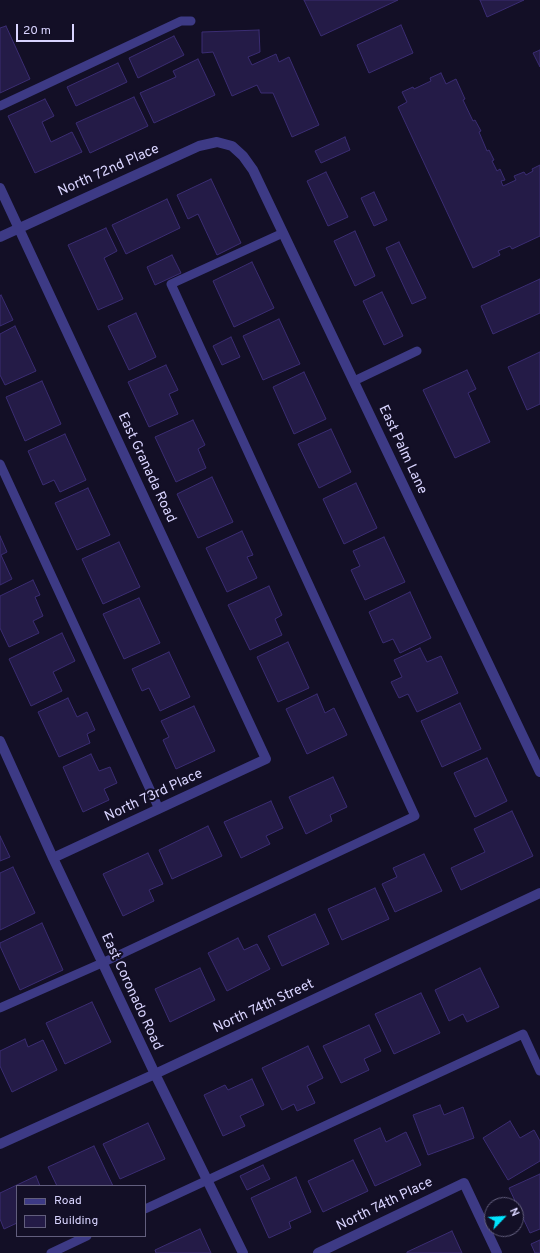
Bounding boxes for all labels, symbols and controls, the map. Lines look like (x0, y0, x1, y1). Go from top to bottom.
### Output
scale bar (18, 16, 76, 42)
text: 20 m (23, 23, 51, 39)
street label: North 72nd Place (56, 141, 162, 201)
street label: East Palm Lane (374, 403, 430, 497)
street label: East Granada Road (113, 410, 179, 526)
street label: North 73rd Place (102, 766, 206, 826)
street label: East Coronado Road (96, 931, 166, 1053)
street label: North 74th Street (211, 976, 317, 1038)
street label: North 74th Place (334, 1174, 436, 1236)
legend (16, 1185, 146, 1237)
text: Road (54, 1193, 82, 1209)
north arrow (484, 1197, 524, 1237)
text: N (506, 1206, 522, 1219)
text: Building (54, 1213, 98, 1229)

